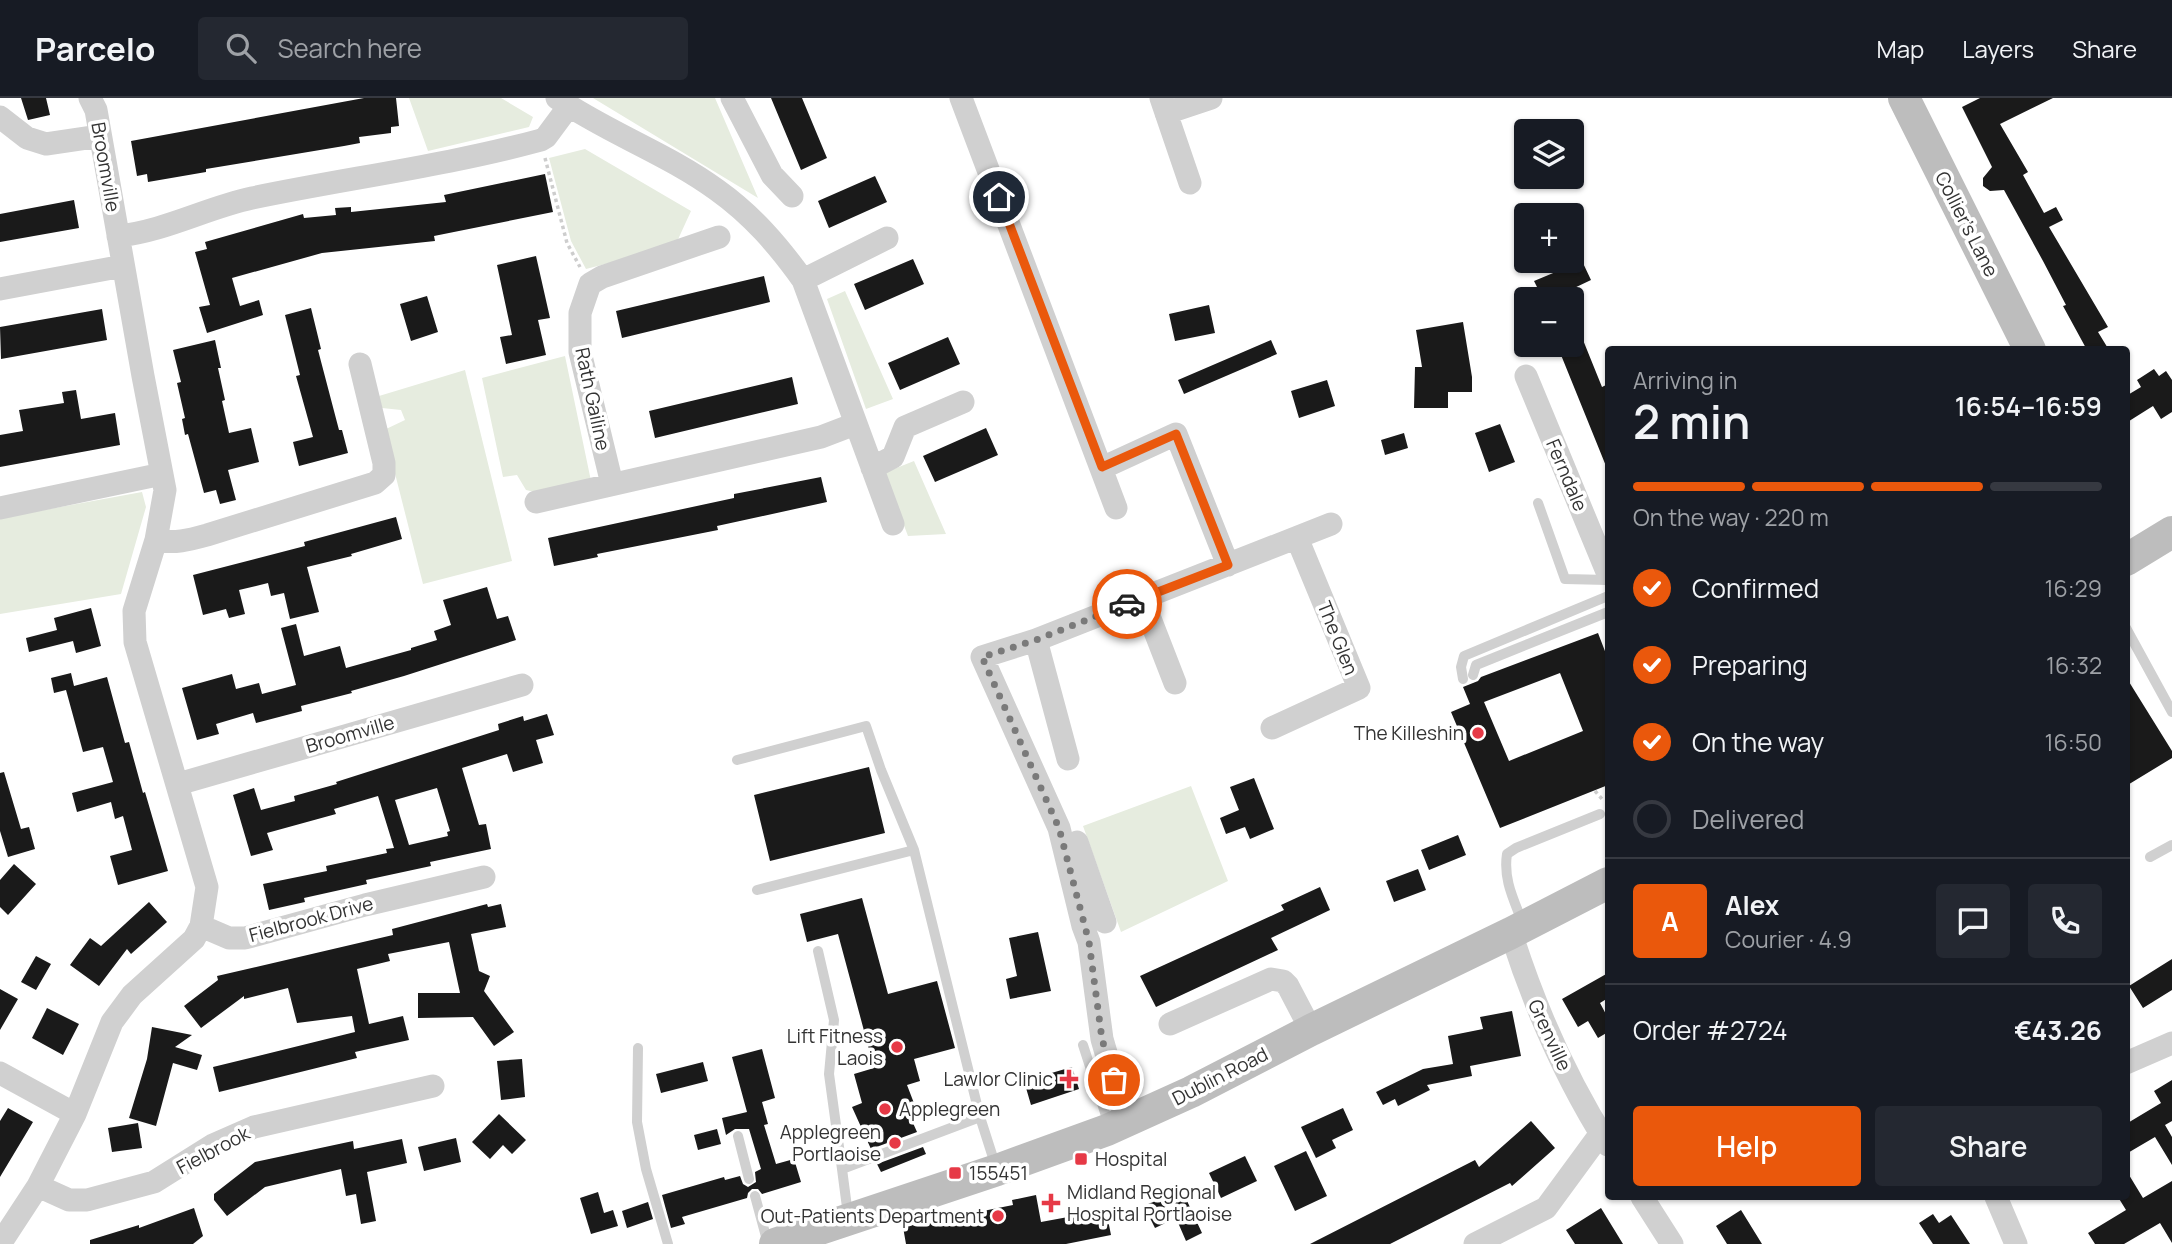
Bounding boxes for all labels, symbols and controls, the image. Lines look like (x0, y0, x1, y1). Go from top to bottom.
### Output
search box (198, 17, 688, 80)
text: Parcelo (35, 26, 156, 71)
icon: search (222, 29, 260, 67)
text: Search here (278, 30, 422, 66)
text: Map (1877, 32, 1924, 65)
text: Layers (1962, 32, 2034, 65)
text: Share (2072, 32, 2137, 65)
map controls (1514, 119, 1584, 357)
button: layers (1514, 119, 1584, 189)
street label: Broomville (85, 120, 127, 214)
pin (969, 167, 1029, 227)
street label: Collier's Lane (1929, 167, 2005, 281)
icon: home (980, 178, 1018, 216)
button: + (1514, 203, 1584, 273)
button: − (1514, 287, 1584, 357)
street label: Rath Gailine (569, 345, 617, 453)
text: Arriving in (1633, 364, 1738, 396)
text: 16:54–16:59 (1955, 388, 2102, 424)
text: 2 min (1633, 390, 1750, 453)
street label: Ferndale (1540, 435, 1594, 515)
text: On the way · 220 m (1633, 501, 1829, 533)
courier (1092, 569, 1162, 639)
icon: check (1633, 569, 1671, 607)
text: Confirmed (1692, 570, 1819, 606)
text: 16:29 (2045, 572, 2102, 604)
icon: car (1108, 585, 1146, 623)
street label: The Glen (1311, 597, 1365, 679)
icon: check (1633, 646, 1671, 684)
text: Preparing (1692, 647, 1808, 683)
text: 16:32 (2046, 649, 2102, 681)
street label: Broomville (303, 709, 397, 759)
place label: The Killeshin (1354, 720, 1464, 746)
icon: check (1633, 723, 1671, 761)
text: On the way (1692, 724, 1824, 760)
marker: The Killeshin (1470, 725, 1486, 741)
text: 16:50 (2045, 726, 2102, 758)
text: Delivered (1692, 801, 1804, 837)
button: chat (1936, 884, 2010, 958)
button: phone (2028, 884, 2102, 958)
text: Alex (1725, 887, 1779, 923)
street label: Fielbrook Drive (246, 890, 376, 948)
text: A (1661, 903, 1679, 939)
text: Courier · 4.9 (1725, 923, 1852, 955)
street label: Grenville (1522, 995, 1578, 1075)
text: Order #2724 (1633, 1012, 1788, 1048)
text: €43.26 (2014, 1012, 2102, 1048)
place label: Lift Fitness Laois (787, 1023, 883, 1071)
marker: Lift Fitness Laois (889, 1039, 905, 1055)
street label: Dublin Road (1168, 1041, 1272, 1111)
pin (1084, 1050, 1144, 1110)
icon: bag (1095, 1061, 1133, 1099)
place label: Lawlor Clinic (944, 1066, 1053, 1092)
marker: Lawlor Clinic (1059, 1069, 1079, 1089)
place label: Applegreen (899, 1096, 1000, 1122)
marker: Applegreen (877, 1101, 893, 1117)
button: Help (1633, 1106, 1861, 1186)
button: Share (1875, 1106, 2102, 1186)
place label: Applegreen Portlaoise (780, 1119, 881, 1167)
street label: Fielbrook (172, 1120, 255, 1180)
marker: Applegreen Portlaoise (887, 1135, 903, 1151)
place label: Hospital (1095, 1146, 1167, 1172)
marker: Hospital (1073, 1151, 1089, 1167)
place label: 155451 (969, 1160, 1028, 1186)
marker: 155451 (947, 1165, 963, 1181)
place label: Midland Regional Hospital Portlaoise (1067, 1179, 1232, 1227)
marker: Midland Regional Hospital Portlaoise (1041, 1193, 1061, 1213)
place label: Out-Patients Department (761, 1203, 984, 1229)
marker: Out-Patients Department (990, 1208, 1006, 1224)

